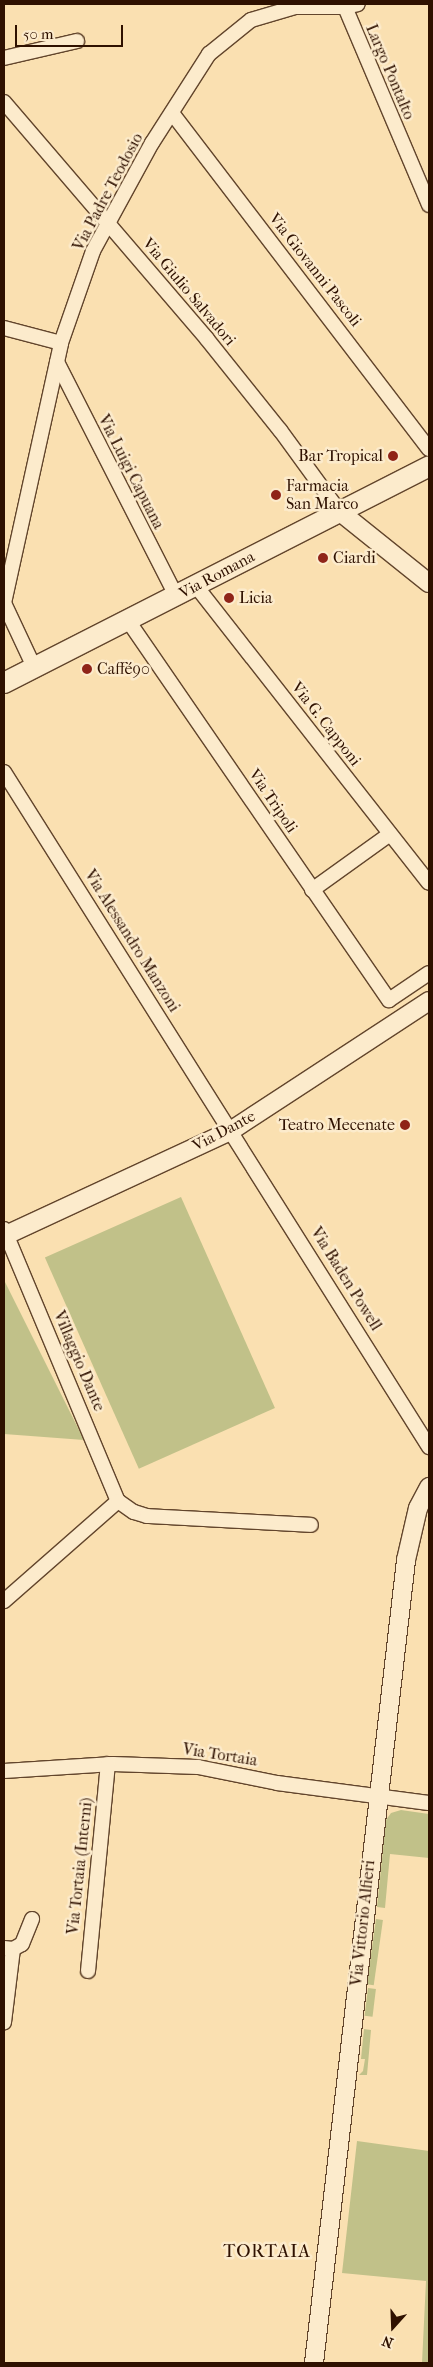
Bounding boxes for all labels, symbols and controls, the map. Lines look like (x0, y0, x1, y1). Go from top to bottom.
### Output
scale bar (18, 15, 125, 47)
street label: Largo Pontalto (361, 21, 419, 123)
text: 50 m (23, 25, 53, 43)
street label: Via Padre Teodosio (69, 130, 147, 254)
street label: Via Giovanni Pascoli (265, 209, 365, 331)
street label: Via Giulio Salvadori (138, 234, 240, 350)
street label: Via Luigi Capuana (94, 412, 168, 532)
place label: Bar Tropical (298, 446, 383, 466)
marker: Bar Tropical (387, 450, 399, 462)
place label: Farmacia San Marco (286, 476, 358, 514)
marker: Farmacia San Marco (270, 489, 282, 501)
street label: Via Romana (176, 547, 258, 603)
place label: Ciardi (333, 548, 376, 568)
marker: Ciardi (317, 552, 329, 564)
place label: Licia (239, 588, 272, 608)
marker: Licia (223, 592, 235, 604)
place label: Caffé90 (97, 659, 150, 679)
marker: Caffé90 (81, 663, 93, 675)
street label: Via G. Capponi (287, 678, 365, 770)
street label: Via Tripoli (245, 765, 301, 837)
street label: Via Alessandro Manzoni (80, 866, 184, 1016)
street label: Via Dante (189, 1106, 259, 1156)
place label: Teatro Mecenate (279, 1115, 395, 1135)
marker: Teatro Mecenate (399, 1119, 411, 1131)
street label: Via Baden Powell (306, 1224, 386, 1334)
street label: Villaggio Dante (49, 1308, 109, 1414)
street label: Via Tortaia (181, 1740, 259, 1770)
street label: Via Tortaia (Interni) (63, 1797, 97, 1935)
street label: Via Vittorio Alfieri (347, 1859, 379, 1987)
district label: TORTAIA (222, 2241, 312, 2263)
north arrow (368, 2302, 418, 2352)
text: N (380, 2332, 396, 2351)

